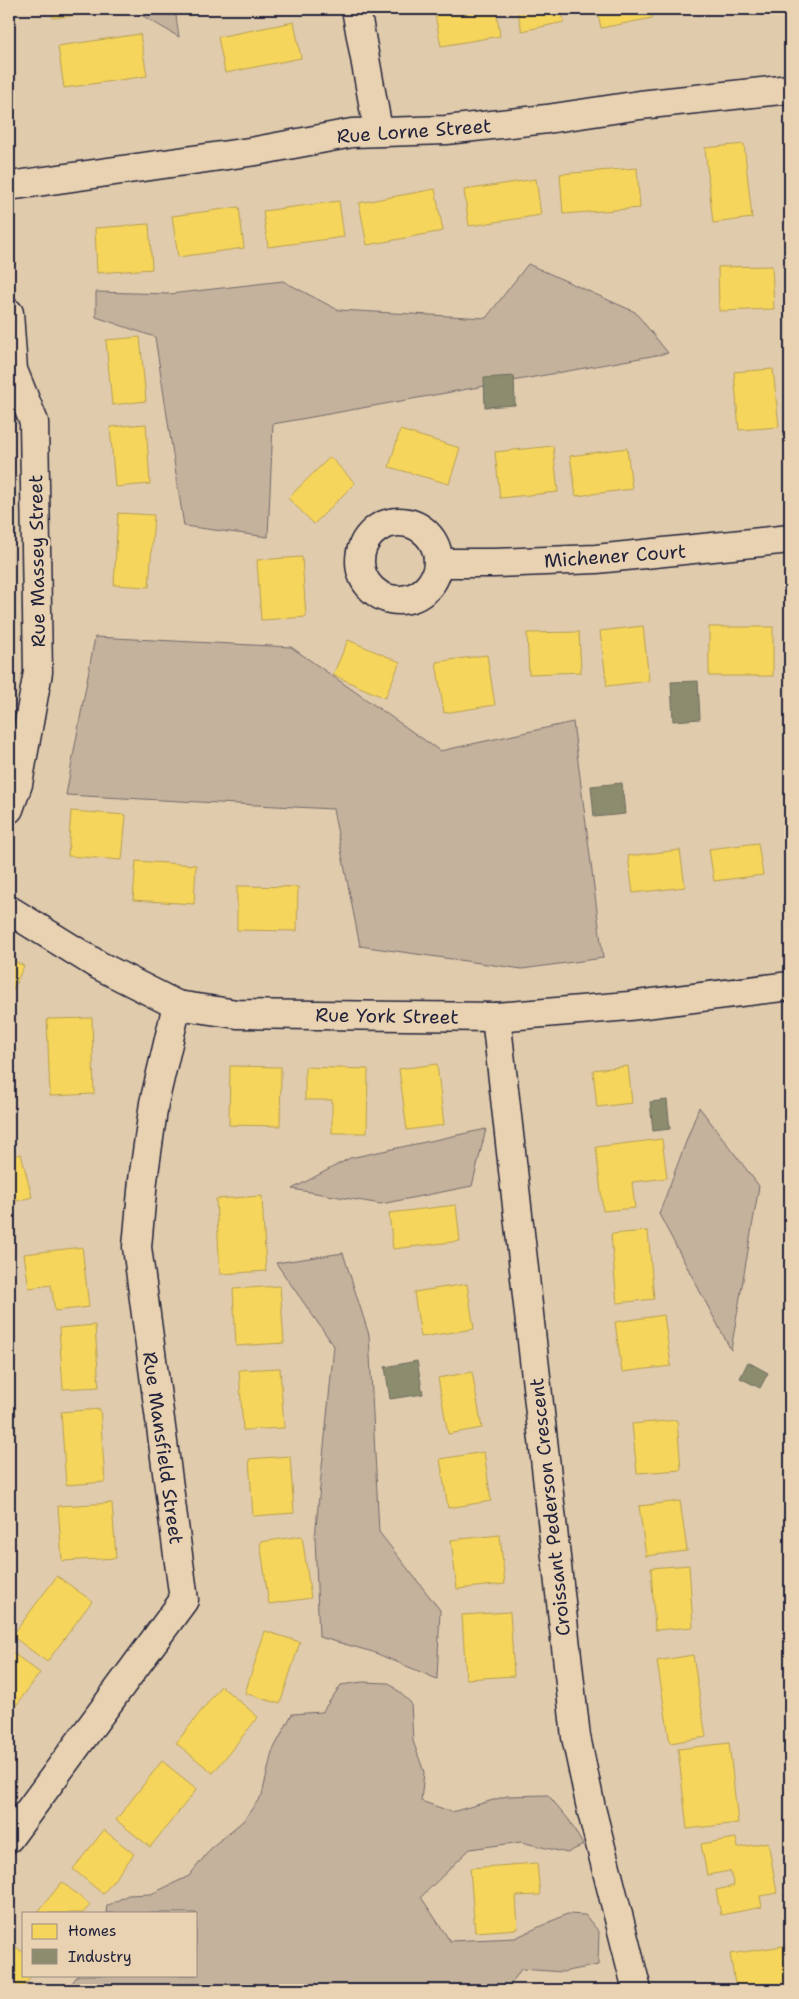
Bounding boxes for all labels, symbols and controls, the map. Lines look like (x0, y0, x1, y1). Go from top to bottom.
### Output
street label: Rue Lorne Street (336, 113, 492, 149)
street label: Rue Massey Street (23, 474, 51, 648)
street label: Michener Court (543, 539, 687, 573)
street label: Rue York Street (315, 1002, 459, 1030)
street label: Rue Mansfield Street (137, 1350, 189, 1546)
street label: Croissant Pederson Crescent (524, 1377, 576, 1637)
legend (22, 1912, 198, 1976)
text: Homes (68, 1921, 116, 1941)
text: Industry (68, 1947, 132, 1967)

